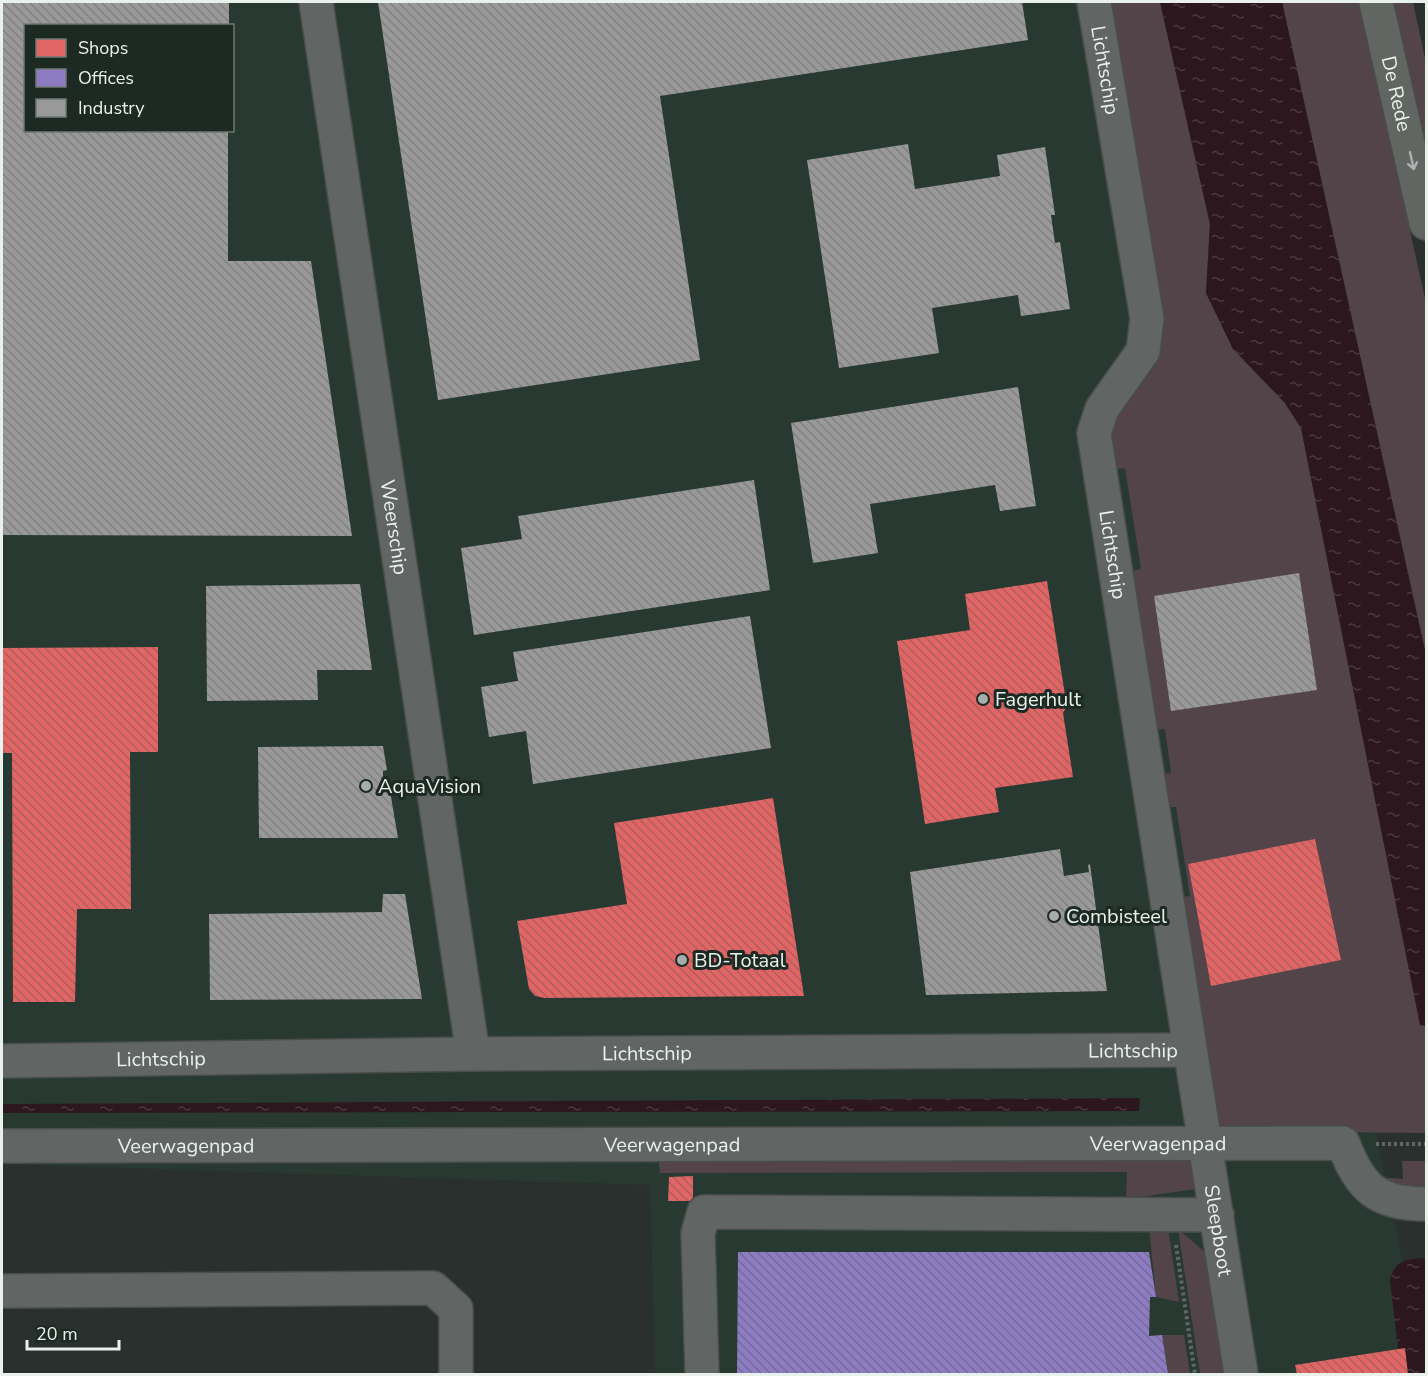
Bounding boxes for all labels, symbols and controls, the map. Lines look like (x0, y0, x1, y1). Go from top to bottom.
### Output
legend (24, 24, 234, 132)
street label: Lichtschip (1085, 24, 1126, 117)
text: Shops (78, 36, 128, 60)
street label: De Rede (1375, 53, 1418, 134)
text: Offices (78, 66, 134, 90)
text: Industry (78, 96, 145, 120)
one-way arrow (1407, 151, 1419, 170)
street label: Weerschip (374, 478, 415, 577)
street label: Lichtschip (1093, 508, 1133, 601)
place label: Fagerhult (995, 686, 1082, 713)
marker: Fagerhult (976, 692, 990, 706)
place label: AquaVision (378, 773, 481, 800)
marker: AquaVision (359, 779, 373, 793)
place label: Combisteel (1066, 903, 1167, 930)
marker: Combisteel (1047, 909, 1061, 923)
place label: BD-Totaal (694, 947, 786, 974)
marker: BD-Totaal (675, 953, 689, 967)
street label: Lichtschip (1088, 1037, 1178, 1064)
street label: Lichtschip (602, 1039, 692, 1067)
street label: Lichtschip (116, 1044, 206, 1073)
street label: Veerwagenpad (1089, 1130, 1226, 1157)
street label: Veerwagenpad (603, 1131, 740, 1158)
street label: Veerwagenpad (117, 1132, 254, 1159)
street label: Sleepboot (1198, 1183, 1239, 1279)
scale bar (27, 1313, 118, 1351)
text: 20 m (36, 1322, 78, 1346)

